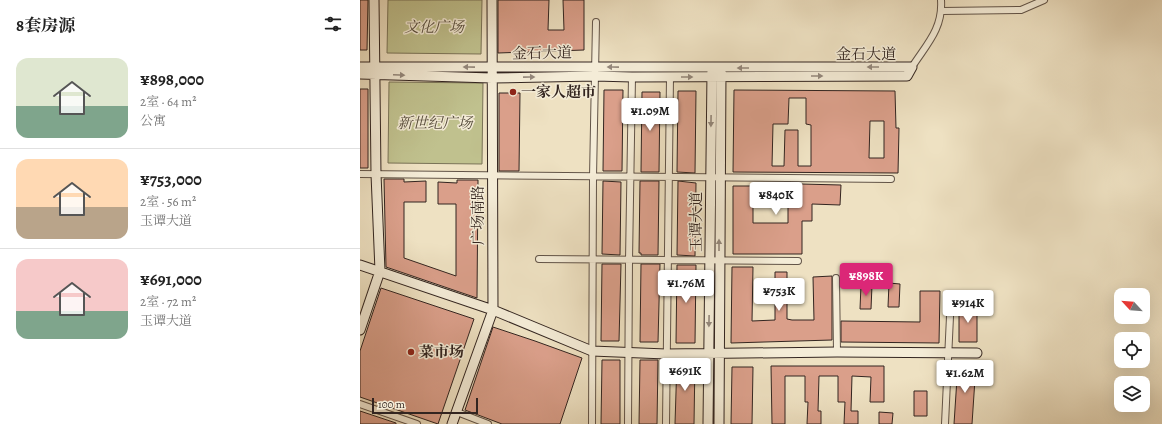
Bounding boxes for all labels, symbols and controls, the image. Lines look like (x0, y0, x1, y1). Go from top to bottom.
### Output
icon: filters (322, 13, 344, 35)
text: 8套房源 (16, 14, 75, 37)
park label: 文化广场 (404, 17, 466, 37)
street label: 金石大道 (512, 42, 572, 64)
street label: 金石大道 (836, 44, 896, 64)
one-way arrow (463, 64, 475, 71)
one-way arrow (606, 64, 619, 70)
one-way arrow (867, 64, 879, 71)
one-way arrow (736, 65, 749, 71)
text: ¥898,000 (140, 68, 204, 91)
one-way arrow (393, 71, 405, 78)
one-way arrow (811, 73, 824, 79)
icon: home (48, 74, 96, 122)
one-way arrow (523, 74, 536, 80)
one-way arrow (681, 74, 694, 80)
place label: 一家人超市 (521, 82, 596, 102)
marker: 一家人超市 (508, 87, 518, 97)
text: 2室 · 64 m² (140, 93, 196, 110)
pin: ¥1.09M (617, 98, 683, 132)
text: ¥1.09M (630, 102, 670, 119)
text: 公寓 (140, 112, 166, 129)
park label: 新世纪广场 (397, 113, 474, 133)
one-way arrow (708, 115, 714, 128)
text: ¥753,000 (140, 168, 202, 191)
icon: home (48, 175, 96, 223)
pin: ¥840K (748, 182, 804, 216)
street label: 广场南路 (468, 185, 488, 245)
text: ¥840K (759, 186, 793, 203)
street label: 玉谭大道 (686, 192, 706, 252)
text: 2室 · 56 m² (140, 193, 196, 210)
text: 玉谭大道 (140, 212, 192, 229)
one-way arrow (716, 238, 722, 251)
pin: ¥898K (838, 263, 894, 297)
text: ¥898K (849, 267, 883, 284)
text: ¥691,000 (140, 268, 202, 291)
pin: ¥1.76M (653, 270, 719, 304)
text: ¥1.76M (667, 274, 705, 291)
icon: home (48, 275, 96, 323)
pin: ¥753K (751, 278, 807, 312)
text: ¥753K (763, 282, 795, 299)
north arrow (1114, 288, 1150, 324)
map controls (1114, 288, 1150, 412)
pin: ¥914K (940, 290, 996, 324)
text: 2室 · 72 m² (140, 293, 196, 310)
text: ¥914K (952, 294, 984, 311)
text: 玉谭大道 (140, 312, 192, 329)
one-way arrow (706, 315, 712, 328)
button: locate (1114, 332, 1150, 368)
place label: 菜市场 (419, 342, 464, 362)
marker: 菜市场 (406, 347, 416, 357)
pin: ¥691K (657, 358, 713, 392)
pin: ¥1.62M (932, 360, 998, 394)
text: ¥691K (669, 362, 701, 379)
text: ¥1.62M (946, 364, 984, 381)
button: layers (1114, 376, 1150, 412)
scale bar (372, 396, 478, 415)
text: 100 m (378, 397, 405, 412)

